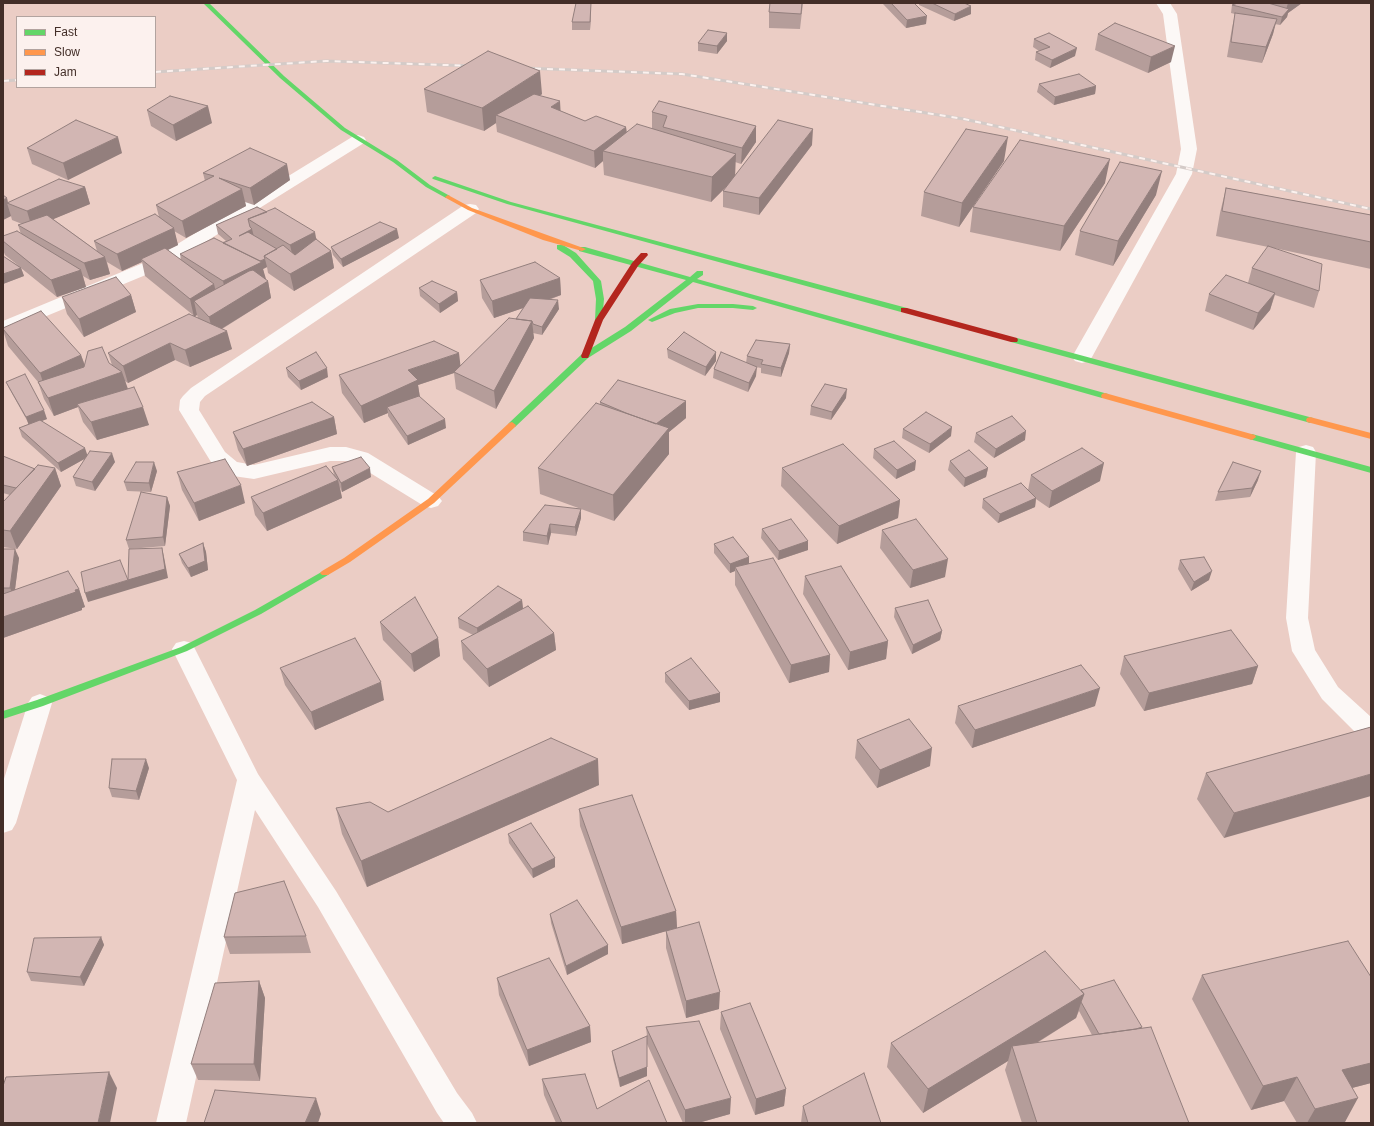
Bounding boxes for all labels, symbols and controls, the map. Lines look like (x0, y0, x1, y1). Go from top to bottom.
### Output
legend (16, 16, 156, 88)
text: Fast (54, 25, 77, 39)
text: Slow (54, 45, 80, 59)
text: Jam (54, 65, 77, 79)

